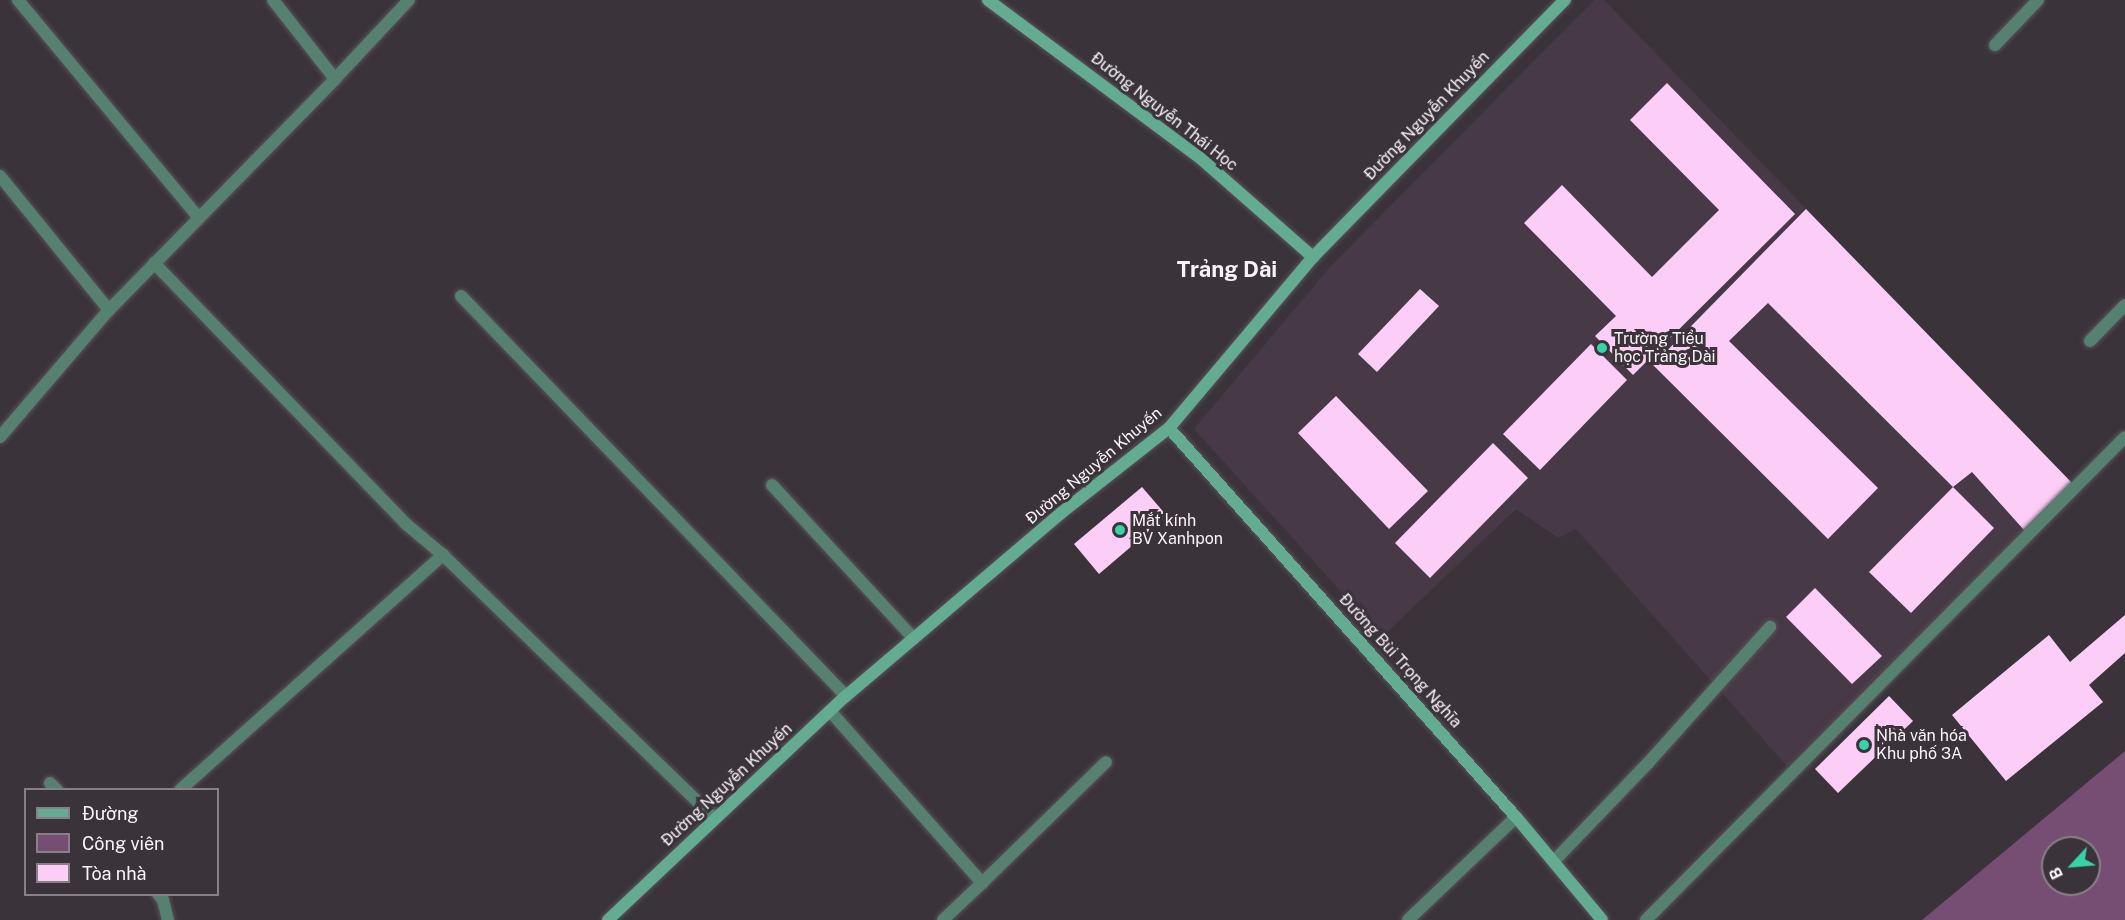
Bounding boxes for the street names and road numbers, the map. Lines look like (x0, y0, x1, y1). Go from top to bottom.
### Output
street label: Đường Nguyễn Khuyến (1360, 48, 1494, 184)
street label: Đường Nguyễn Thái Học (1087, 49, 1241, 175)
street label: Đường Nguyễn Khuyến (1022, 403, 1166, 529)
street label: Đường Bùi Trọng Nghĩa (1335, 590, 1465, 732)
street label: Đường Nguyễn Khuyến (658, 719, 796, 851)

